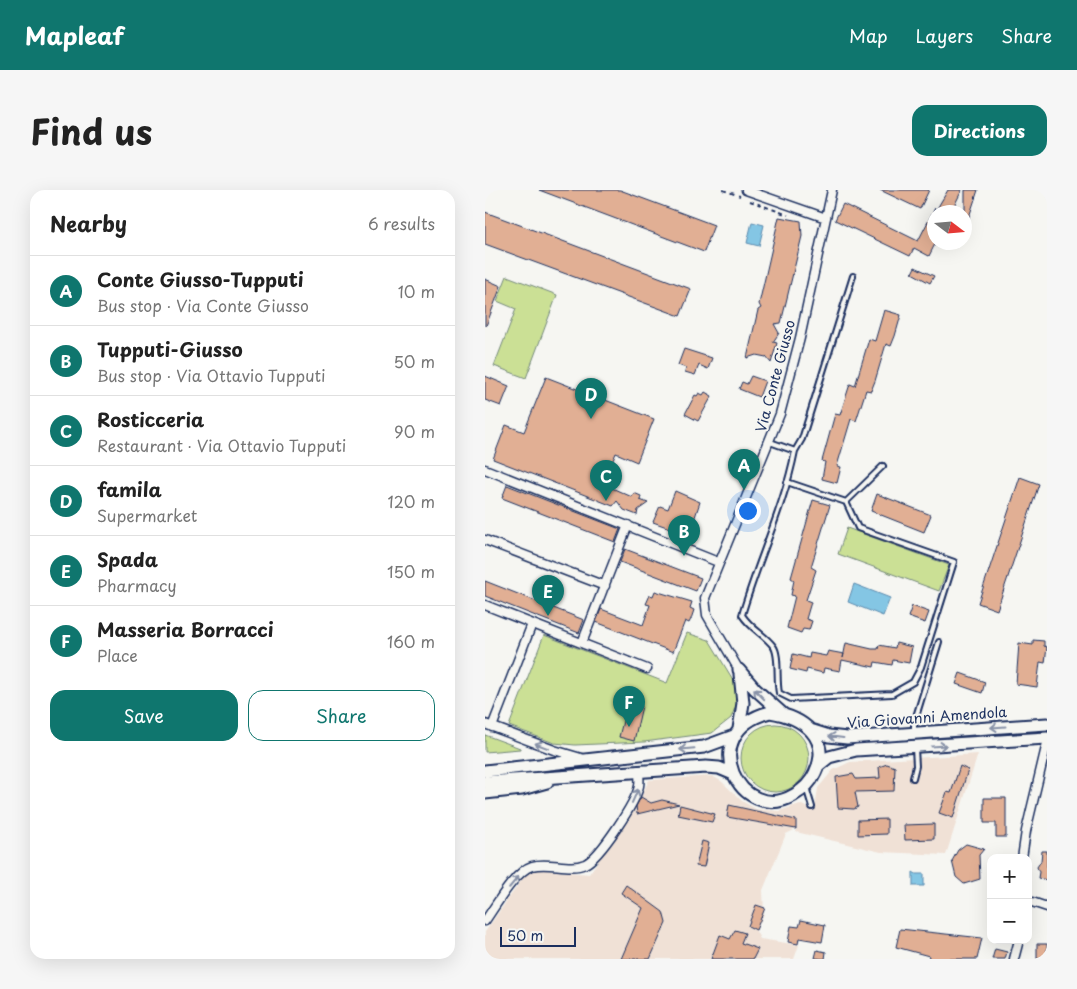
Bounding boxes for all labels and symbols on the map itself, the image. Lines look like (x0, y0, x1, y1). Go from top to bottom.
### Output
north arrow (927, 205, 972, 250)
street label: Via Conte Giusso (750, 317, 800, 435)
pin: D (575, 378, 607, 419)
pin: A (728, 449, 760, 490)
pin: C (590, 460, 622, 501)
your location (735, 498, 761, 524)
pin: B (668, 515, 700, 556)
pin: E (532, 575, 564, 616)
pin: F (613, 686, 645, 727)
one-way arrow (754, 688, 766, 700)
street label: Via Giovanni Amendola (846, 701, 1008, 733)
one-way arrow (991, 723, 1007, 732)
one-way arrow (829, 732, 845, 742)
one-way arrow (534, 741, 550, 750)
one-way arrow (931, 741, 947, 751)
one-way arrow (680, 744, 696, 753)
one-way arrow (630, 789, 640, 804)
one-way arrow (508, 876, 519, 889)
scale bar (500, 924, 576, 947)

